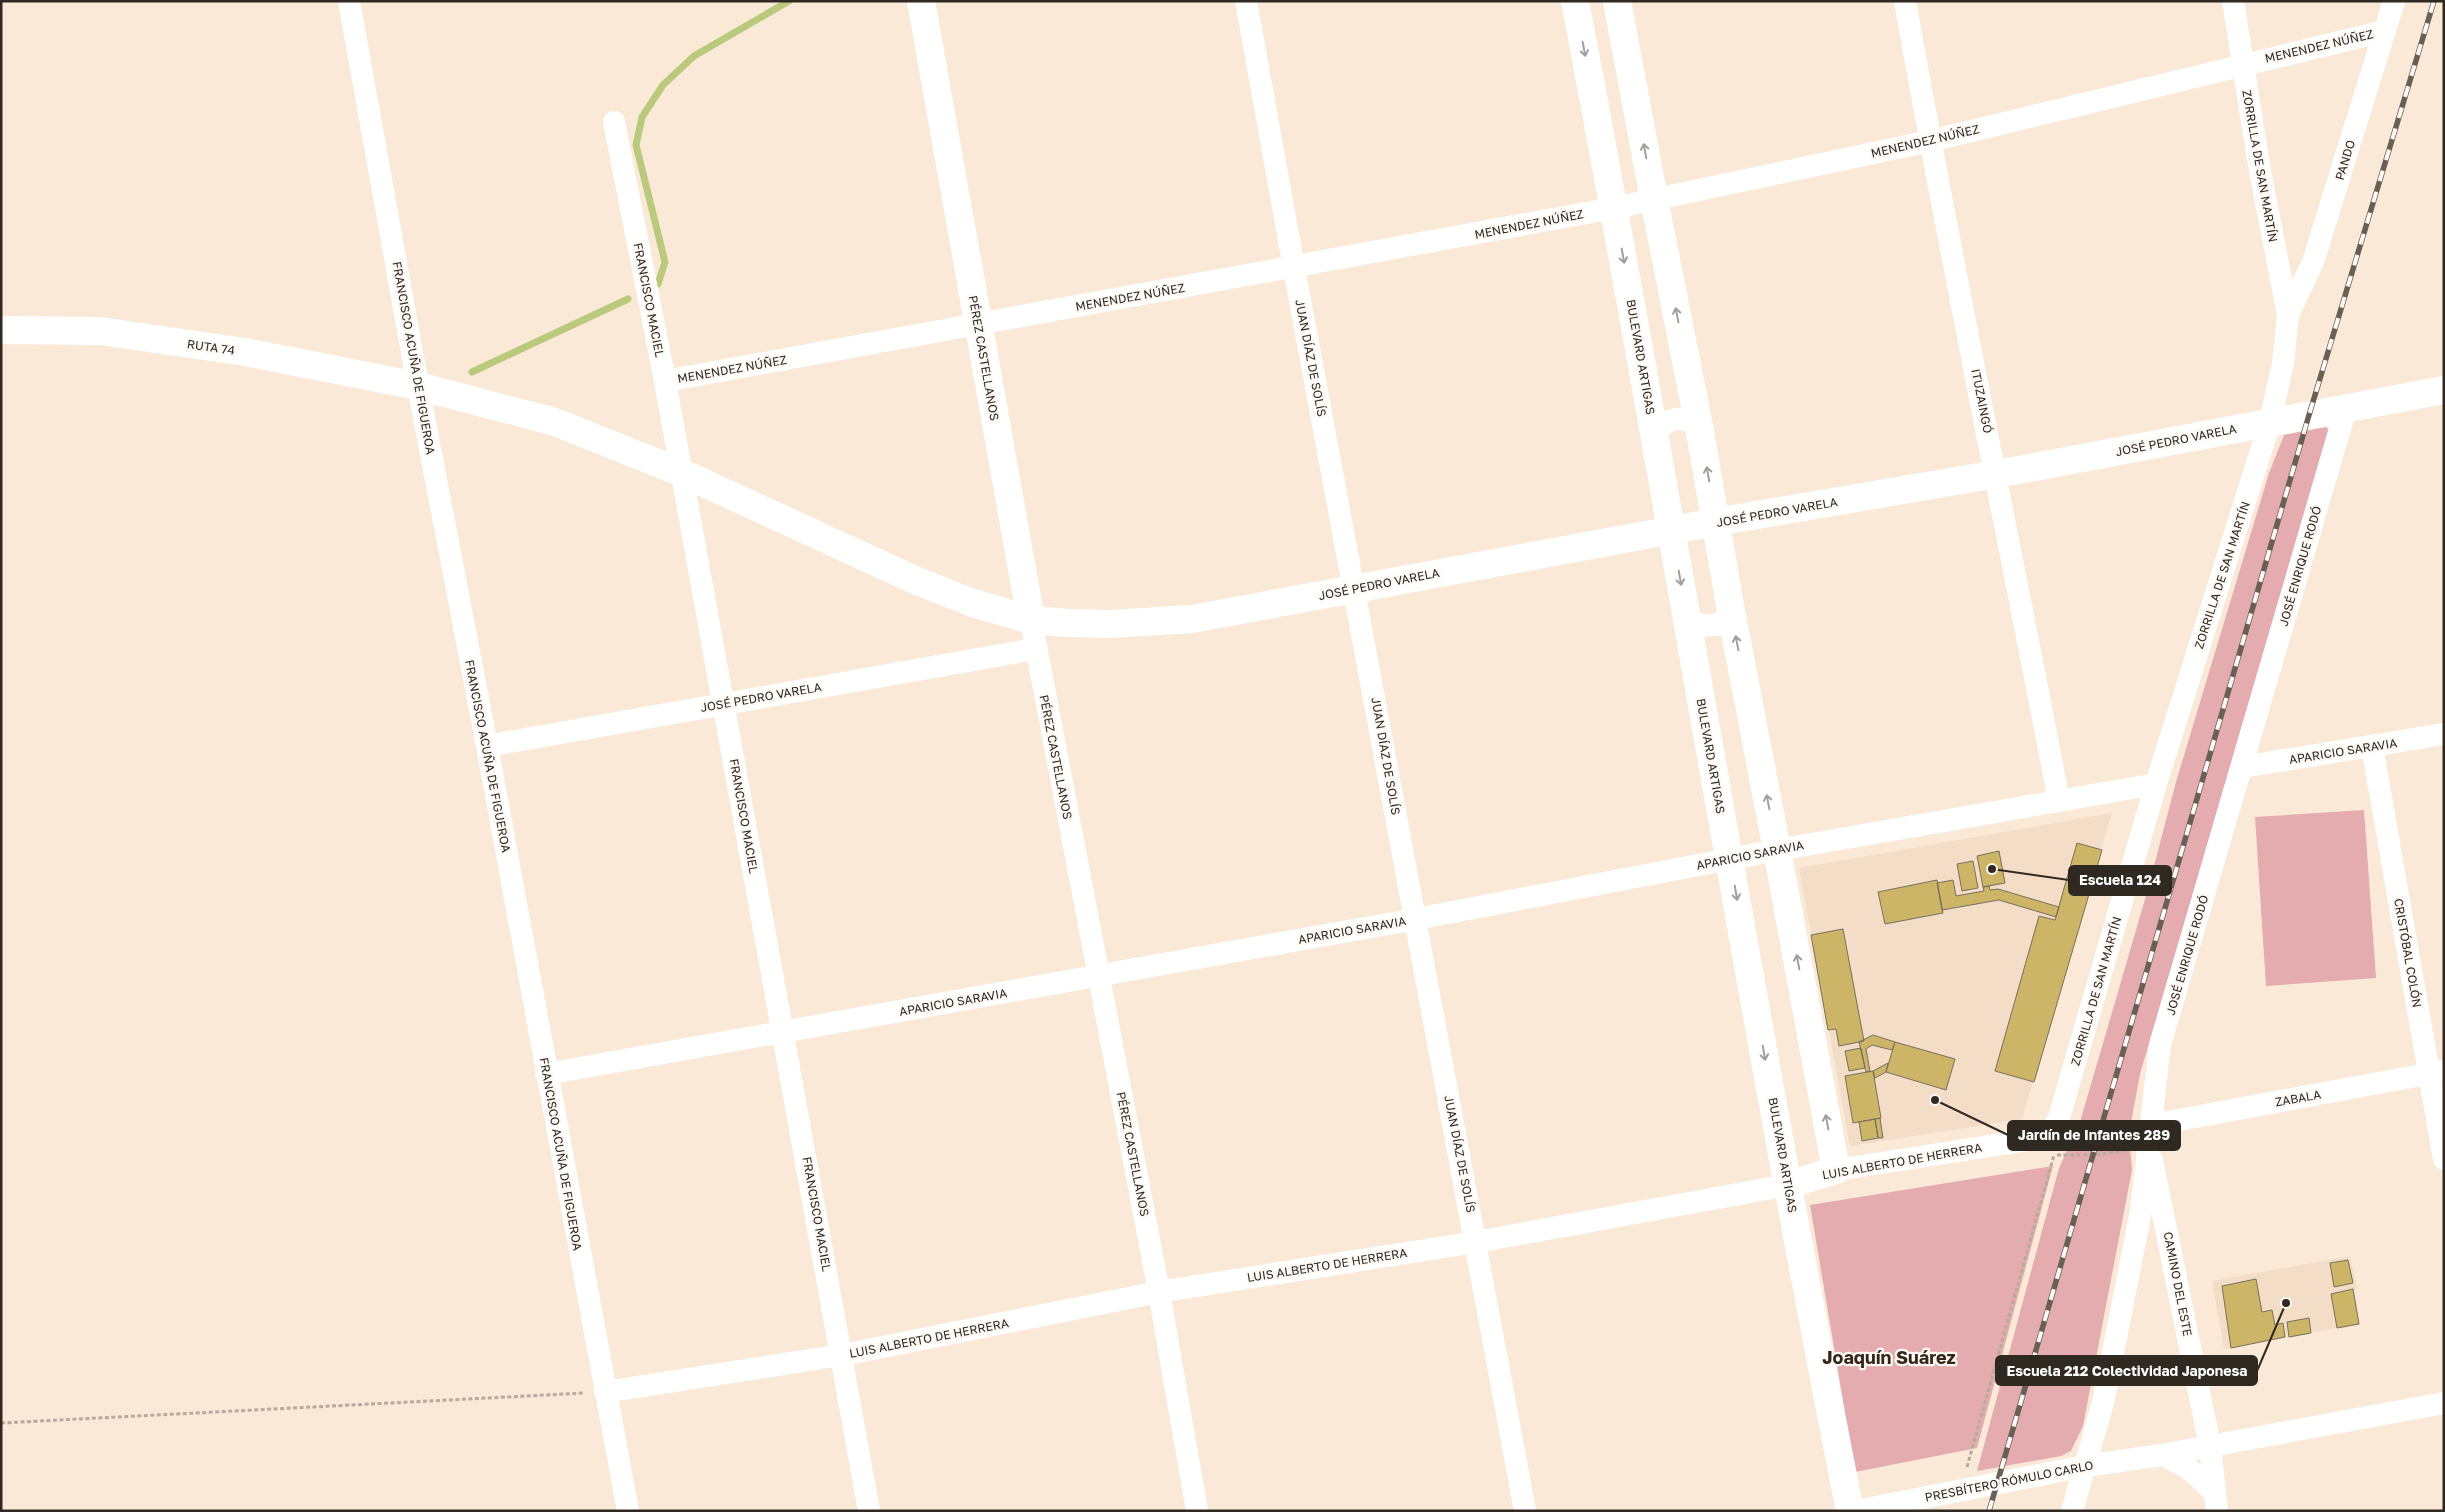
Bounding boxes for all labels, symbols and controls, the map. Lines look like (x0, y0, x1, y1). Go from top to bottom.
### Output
street label: MENENDEZ NÚÑEZ (2263, 26, 2375, 66)
one-way arrow (1580, 41, 1589, 57)
street label: ZORRILLA DE SAN MARTÍN (2239, 89, 2281, 243)
street label: MENENDEZ NÚÑEZ (1869, 121, 1981, 161)
street label: PANDO (2332, 138, 2358, 182)
one-way arrow (1639, 143, 1649, 159)
street label: MENENDEZ NÚÑEZ (1473, 206, 1585, 242)
street label: FRANCISCO MACIEL (631, 241, 667, 359)
one-way arrow (1618, 247, 1628, 263)
street label: FRANCISCO ACUÑA DE FIGUEROA (390, 260, 438, 456)
street label: MENENDEZ NÚÑEZ (1074, 280, 1186, 314)
street label: PÉREZ CASTELLANOS (966, 294, 1002, 422)
street label: JUAN DÍAZ DE SOLÍS (1292, 298, 1330, 418)
street label: BULEVARD ARTIGAS (1623, 298, 1659, 416)
one-way arrow (1672, 307, 1681, 323)
street label: RUTA 74 (186, 336, 236, 358)
street label: MENENDEZ NÚÑEZ (676, 352, 788, 386)
street label: ITUZAINGÓ (1968, 367, 1996, 435)
street label: JOSÉ PEDRO VARELA (2114, 421, 2238, 459)
one-way arrow (1702, 466, 1712, 482)
street label: JOSÉ PEDRO VARELA (1715, 494, 1839, 530)
street label: ZORRILLA DE SAN MARTÍN (2191, 499, 2253, 651)
street label: JOSÉ ENRIQUE RODÓ (2276, 504, 2324, 628)
street label: JOSÉ PEDRO VARELA (1317, 565, 1441, 603)
one-way arrow (1675, 570, 1685, 586)
one-way arrow (1732, 635, 1741, 651)
street label: FRANCISCO ACUÑA DE FIGUEROA (462, 658, 514, 854)
street label: JOSÉ PEDRO VARELA (699, 679, 823, 715)
street label: PÉREZ CASTELLANOS (1037, 693, 1076, 821)
street label: JUAN DÍAZ DE SOLÍS (1368, 696, 1404, 816)
street label: BULEVARD ARTIGAS (1693, 697, 1729, 815)
street label: APARICIO SARAVIA (2288, 735, 2398, 767)
street label: FRANCISCO MACIEL (727, 757, 762, 875)
one-way arrow (1763, 795, 1773, 811)
street label: APARICIO SARAVIA (1695, 837, 1805, 873)
callout: Escuela 124 (2069, 866, 2171, 895)
text: Escuela 124 (2079, 871, 2161, 888)
one-way arrow (1731, 885, 1741, 901)
street label: JOSÉ ENRIQUE RODÓ (2163, 893, 2211, 1017)
street label: CRISTÓBAL COLÓN (2391, 897, 2425, 1009)
street label: APARICIO SARAVIA (1297, 913, 1407, 947)
street label: ZORRILLA DE SAN MARTÍN (2068, 915, 2124, 1067)
one-way arrow (1792, 955, 1802, 971)
street label: APARICIO SARAVIA (898, 985, 1008, 1019)
one-way arrow (1760, 1045, 1770, 1061)
street label: FRANCISCO ACUÑA DE FIGUEROA (537, 1056, 585, 1252)
street label: ZABALA (2274, 1087, 2322, 1109)
street label: PÉREZ CASTELLANOS (1114, 1090, 1153, 1218)
street label: JUAN DÍAZ DE SOLÍS (1441, 1094, 1479, 1214)
street label: BULEVARD ARTIGAS (1765, 1096, 1801, 1214)
one-way arrow (1821, 1115, 1831, 1131)
callout: Jardín de Infantes 289 (2008, 1121, 2180, 1150)
text: Jardín de Infantes 289 (2018, 1126, 2170, 1143)
street label: LUIS ALBERTO DE HERRERA (1821, 1140, 1983, 1182)
street label: FRANCISCO MACIEL (800, 1155, 835, 1273)
street label: CAMINO DEL ESTE (2161, 1230, 2195, 1338)
street label: LUIS ALBERTO DE HERRERA (1246, 1245, 1408, 1285)
street label: LUIS ALBERTO DE HERRERA (848, 1315, 1010, 1361)
district label: Joaquín Suárez (1822, 1346, 1956, 1368)
callout: Escuela 212 Colectividad Japonesa (1996, 1356, 2257, 1385)
text: Escuela 212 Colectividad Japonesa (2007, 1362, 2247, 1379)
street label: PRESBÍTERO RÓMULO CARLO (1923, 1457, 2095, 1505)

